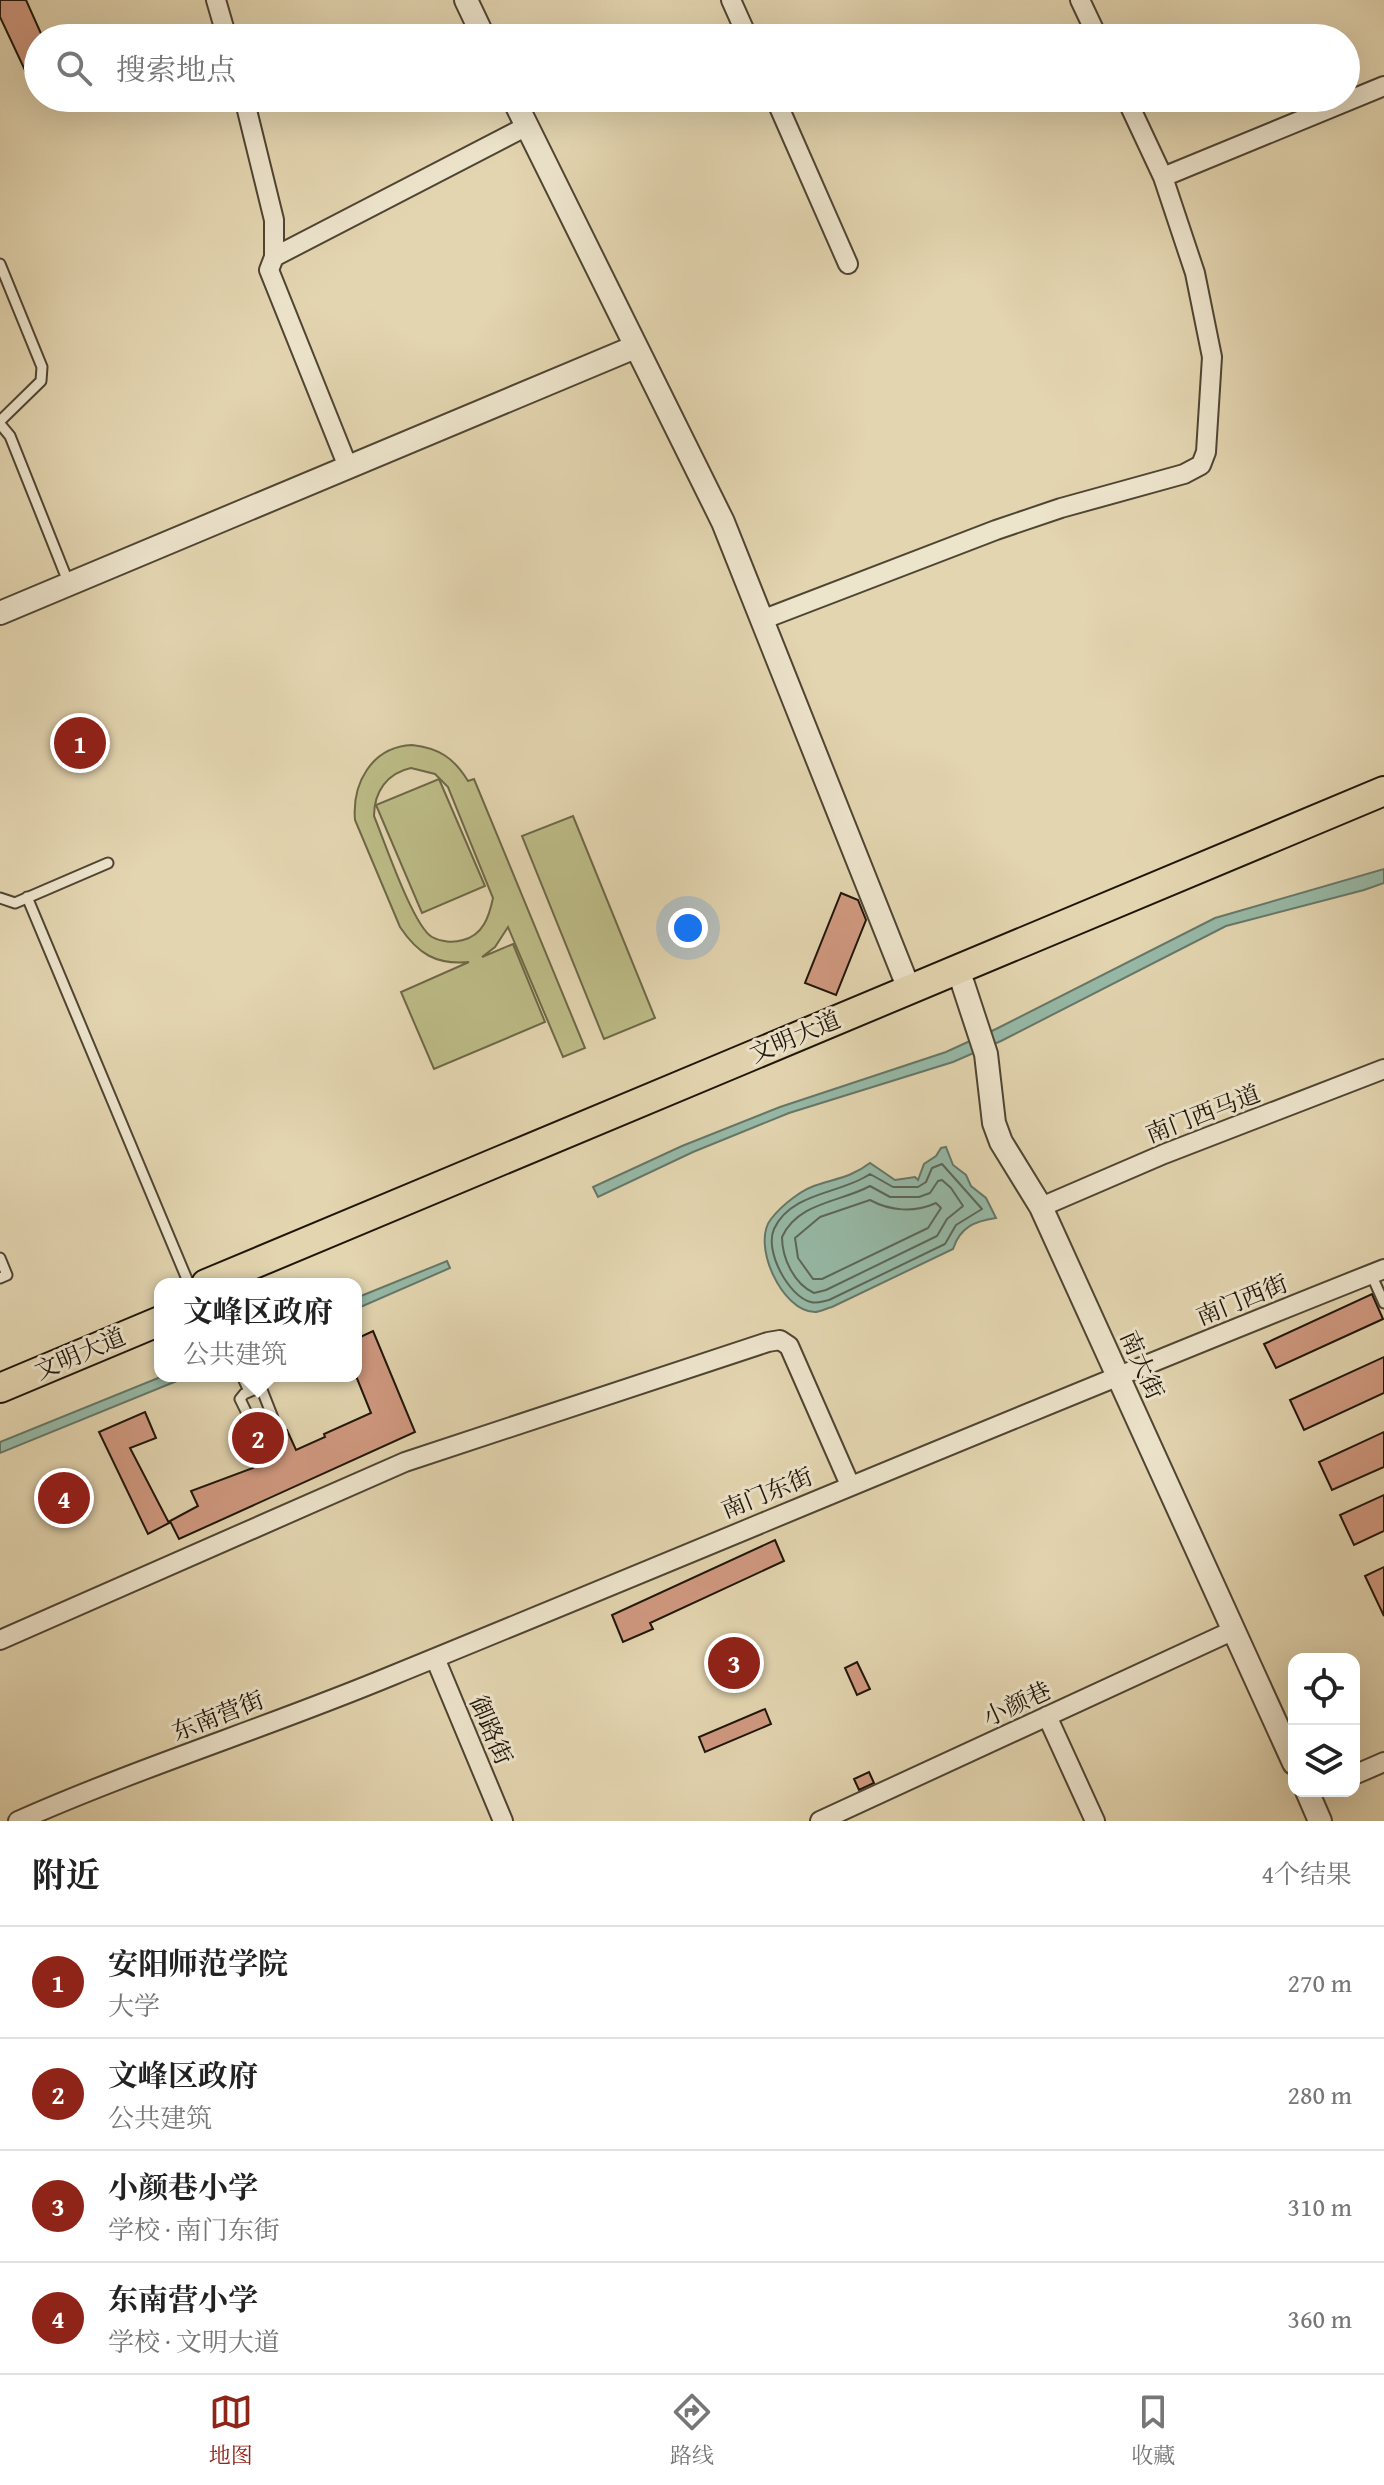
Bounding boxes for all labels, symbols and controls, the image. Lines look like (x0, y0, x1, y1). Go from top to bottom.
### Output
search box (24, 24, 1360, 112)
icon: search (52, 46, 96, 90)
text: 搜索地点 (116, 47, 236, 91)
pin: 1 (54, 713, 106, 773)
your location (668, 908, 708, 948)
street label: 文明大道 (744, 1002, 846, 1071)
street label: 南门西马道 (1141, 1076, 1265, 1151)
street label: 南门西街 (1191, 1265, 1293, 1334)
popup (154, 1278, 362, 1382)
text: 文峰区政府 (183, 1289, 333, 1333)
street label: 文明大道 (29, 1319, 131, 1388)
street label: 南大街 (1112, 1325, 1173, 1405)
text: 公共建筑 (183, 1334, 287, 1373)
pin: 2 (232, 1408, 284, 1468)
street label: 南门东街 (716, 1458, 818, 1527)
pin: 4 (38, 1468, 90, 1528)
pin: 3 (708, 1633, 760, 1693)
map controls (1288, 1653, 1360, 1797)
button: locate (1288, 1653, 1360, 1725)
street label: 小颜巷 (977, 1672, 1057, 1735)
street label: 东南营街 (167, 1682, 269, 1749)
street label: 御路街 (461, 1690, 522, 1770)
button: layers (1288, 1725, 1360, 1797)
text: 附近 (32, 1850, 100, 1899)
text: 4个结果 (1261, 1854, 1352, 1893)
text: 安阳师范学院 (108, 1941, 288, 1985)
text: 1 (51, 1963, 65, 2002)
text: 270 m (1287, 1963, 1352, 2002)
text: 大学 (108, 1986, 160, 2025)
text: 文峰区政府 (108, 2053, 258, 2097)
text: 2 (51, 2075, 65, 2114)
text: 280 m (1287, 2075, 1352, 2114)
text: 公共建筑 (108, 2098, 212, 2137)
text: 小颜巷小学 (108, 2165, 258, 2209)
text: 3 (51, 2187, 65, 2226)
text: 310 m (1287, 2187, 1352, 2226)
text: 学校 · 南门东街 (108, 2210, 280, 2249)
text: 东南营小学 (108, 2277, 258, 2321)
text: 4 (51, 2299, 65, 2338)
text: 360 m (1287, 2299, 1352, 2338)
text: 学校 · 文明大道 (108, 2322, 280, 2361)
tab: 地图 (209, 2390, 253, 2471)
tab: 路线 (670, 2390, 714, 2471)
tab: 收藏 (1131, 2390, 1175, 2471)

